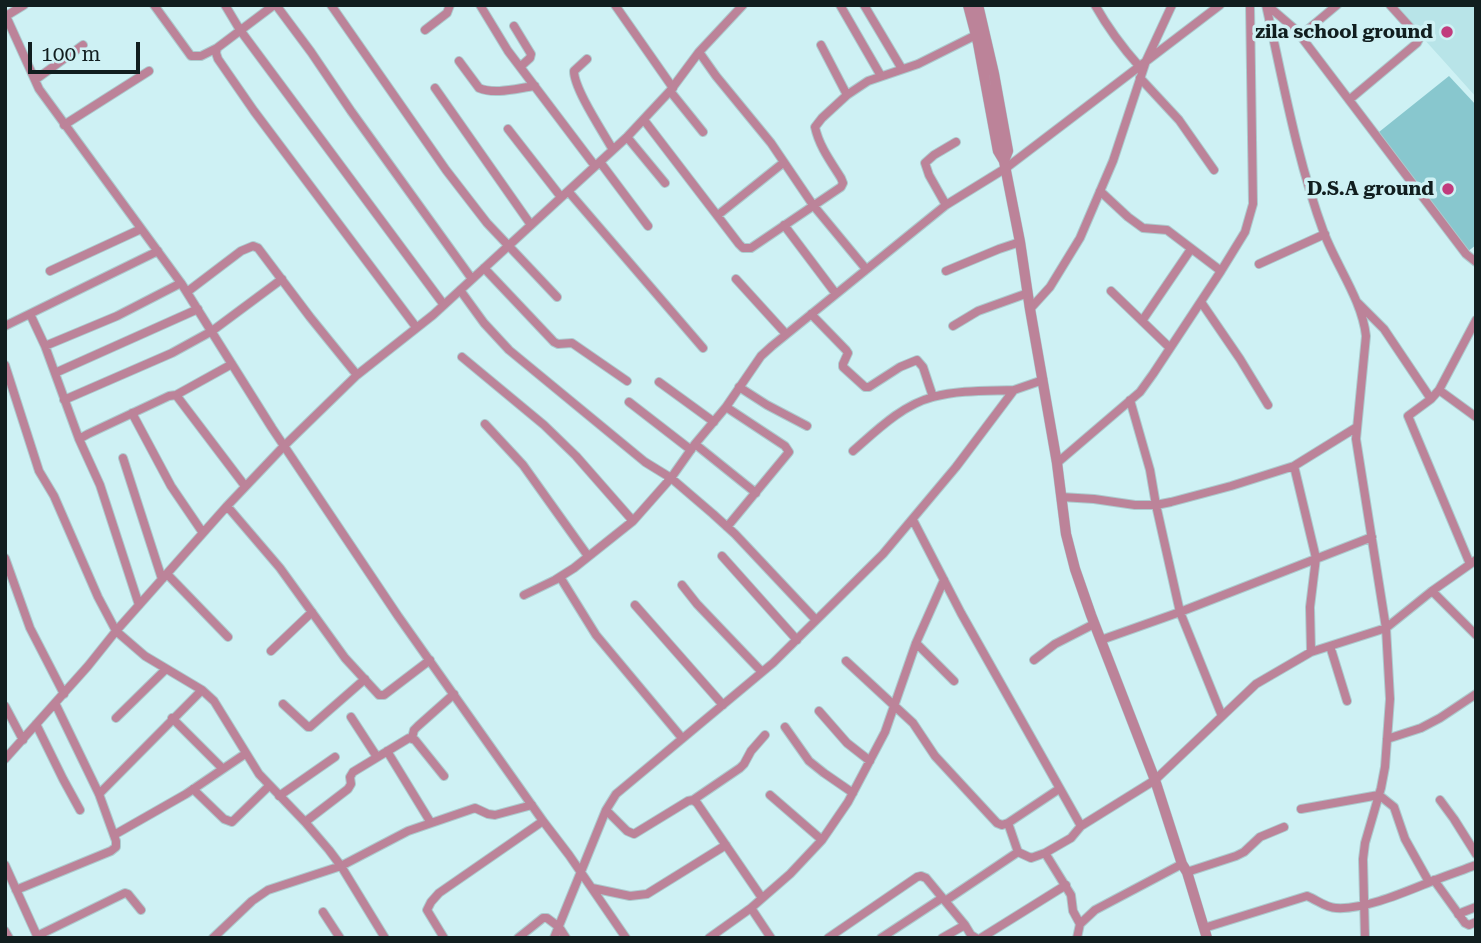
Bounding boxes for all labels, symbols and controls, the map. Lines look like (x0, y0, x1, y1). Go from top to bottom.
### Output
place label: zila school ground (1255, 21, 1433, 43)
marker: zila school ground (1439, 24, 1455, 40)
scale bar (32, 28, 144, 72)
text: 100 m (41, 42, 101, 66)
place label: D.S.A ground (1307, 178, 1434, 200)
marker: D.S.A ground (1440, 181, 1456, 197)

